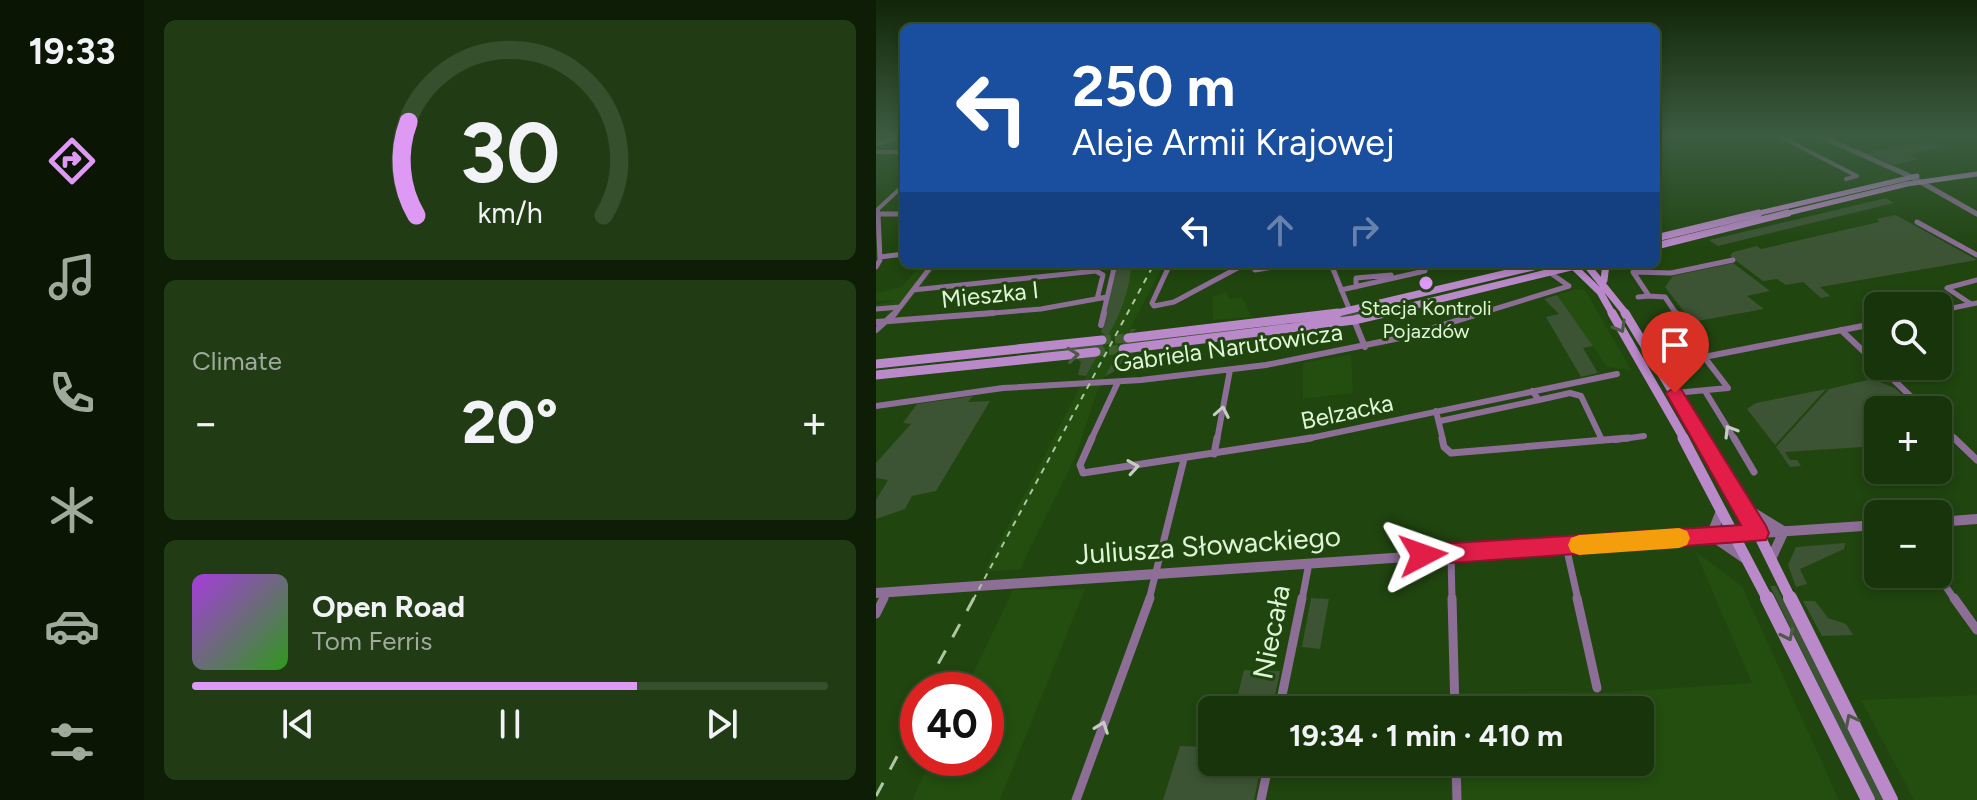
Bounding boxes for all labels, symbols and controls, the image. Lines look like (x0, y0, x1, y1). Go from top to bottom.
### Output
text: 19:33 (29, 30, 115, 73)
text: 250 m (1072, 53, 1235, 120)
icon: left (940, 56, 1044, 160)
text: 30 (460, 103, 560, 203)
text: Aleje Armii Krajowej (1072, 121, 1395, 164)
icon: directions (44, 133, 100, 189)
text: km/h (477, 196, 543, 230)
icon: left (1174, 208, 1218, 252)
icon: ahead (1258, 208, 1302, 252)
icon: right (1342, 208, 1386, 252)
icon: music (44, 249, 100, 305)
marker: Stacja Kontroli Pojazdów (1417, 274, 1435, 292)
street label: Mieszka I (940, 275, 1040, 314)
map controls (1864, 292, 1952, 588)
button: search (1864, 292, 1952, 380)
place label: Stacja Kontroli Pojazdów (1360, 296, 1492, 343)
pin (1641, 311, 1709, 393)
street label: Gabriela Narutowicza (1111, 317, 1344, 378)
one-way arrow (1610, 319, 1626, 333)
icon: arrive (1653, 323, 1697, 367)
text: Climate (192, 345, 282, 377)
one-way arrow (1067, 346, 1080, 363)
icon: phone (44, 365, 100, 421)
text: 20° (462, 386, 558, 458)
street label: Belzacka (1298, 388, 1396, 435)
text: − (192, 396, 219, 449)
text: + (801, 396, 828, 449)
button: + (1864, 396, 1952, 484)
one-way arrow (1212, 405, 1229, 419)
one-way arrow (1724, 425, 1740, 440)
one-way arrow (1127, 459, 1140, 476)
icon: climate (44, 482, 100, 538)
button: − (1864, 500, 1952, 588)
position arrow (1381, 513, 1465, 597)
street label: Juliusza Słowackiego (1074, 519, 1342, 571)
street label: Niecała (1245, 582, 1297, 682)
text: Open Road (312, 588, 465, 625)
icon: car (44, 598, 100, 654)
text: Tom Ferris (312, 625, 432, 657)
one-way arrow (1778, 626, 1794, 641)
speed limit sign: 40 (900, 672, 1004, 776)
icon: previous (276, 702, 320, 746)
icon: pause (488, 702, 532, 746)
icon: next (700, 702, 744, 746)
one-way arrow (1845, 713, 1861, 728)
icon: filters (44, 714, 100, 770)
text: 19:34 · 1 min · 410 m (1289, 717, 1563, 754)
one-way arrow (1093, 721, 1109, 735)

